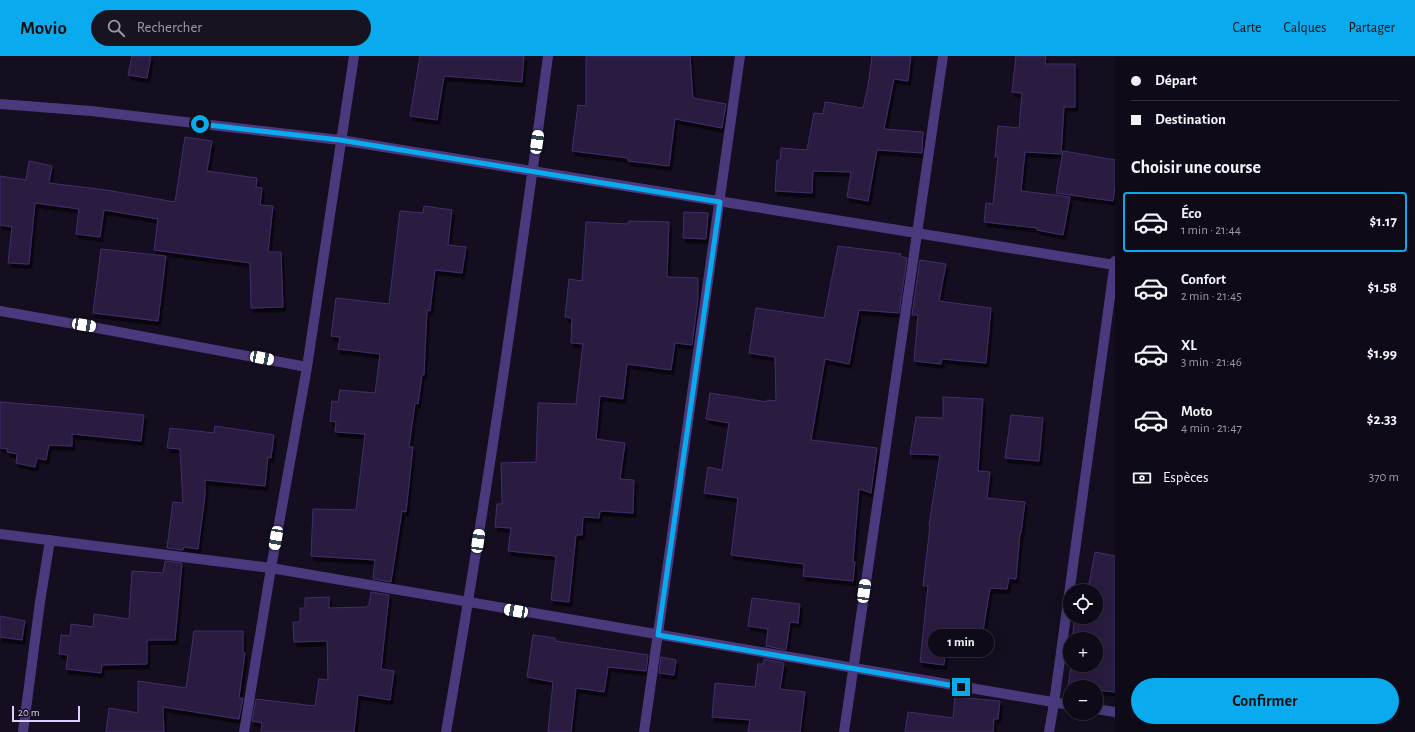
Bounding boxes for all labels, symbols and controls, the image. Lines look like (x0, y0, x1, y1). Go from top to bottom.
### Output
search box (91, 10, 371, 46)
icon: search (105, 17, 127, 39)
text: Movio (20, 19, 67, 38)
text: Rechercher (137, 20, 202, 35)
text: Carte (1233, 21, 1261, 35)
text: Calques (1283, 21, 1327, 35)
text: Partager (1349, 21, 1395, 35)
text: Départ (1155, 73, 1197, 88)
text: Destination (1155, 112, 1226, 127)
route start (191, 115, 209, 133)
car (529, 129, 545, 155)
text: Choisir une course (1131, 159, 1261, 177)
icon: car (1133, 204, 1169, 240)
text: Éco (1181, 206, 1202, 221)
text: $1.17 (1370, 214, 1397, 229)
text: 1 min · 21:44 (1181, 224, 1241, 237)
icon: car (1133, 270, 1169, 306)
text: Confort (1181, 272, 1226, 287)
text: $1.58 (1368, 280, 1397, 295)
text: 2 min · 21:45 (1181, 290, 1242, 303)
car (71, 317, 97, 333)
icon: car (1133, 336, 1169, 372)
text: XL (1181, 338, 1197, 353)
text: $1.99 (1367, 346, 1397, 361)
car (249, 350, 275, 366)
text: 3 min · 21:46 (1181, 356, 1242, 369)
icon: car (1133, 402, 1169, 438)
text: Moto (1181, 404, 1213, 419)
text: $2.33 (1367, 412, 1397, 427)
text: 4 min · 21:47 (1181, 422, 1242, 435)
icon: cash (1131, 467, 1153, 489)
text: Espèces (1163, 470, 1209, 485)
text: 370 m (1369, 471, 1399, 484)
car (268, 525, 284, 551)
car (470, 528, 486, 554)
car (856, 578, 872, 604)
map controls (1063, 584, 1103, 720)
button: locate (1063, 584, 1103, 624)
car (503, 603, 529, 619)
callout: 1 min (928, 629, 994, 657)
button: + (1063, 632, 1103, 672)
text: 1 min (947, 636, 975, 649)
route end (952, 678, 970, 696)
button: Confirmer (1131, 678, 1399, 724)
button: − (1063, 680, 1103, 720)
scale bar (12, 704, 80, 723)
text: 20 m (18, 707, 39, 718)

